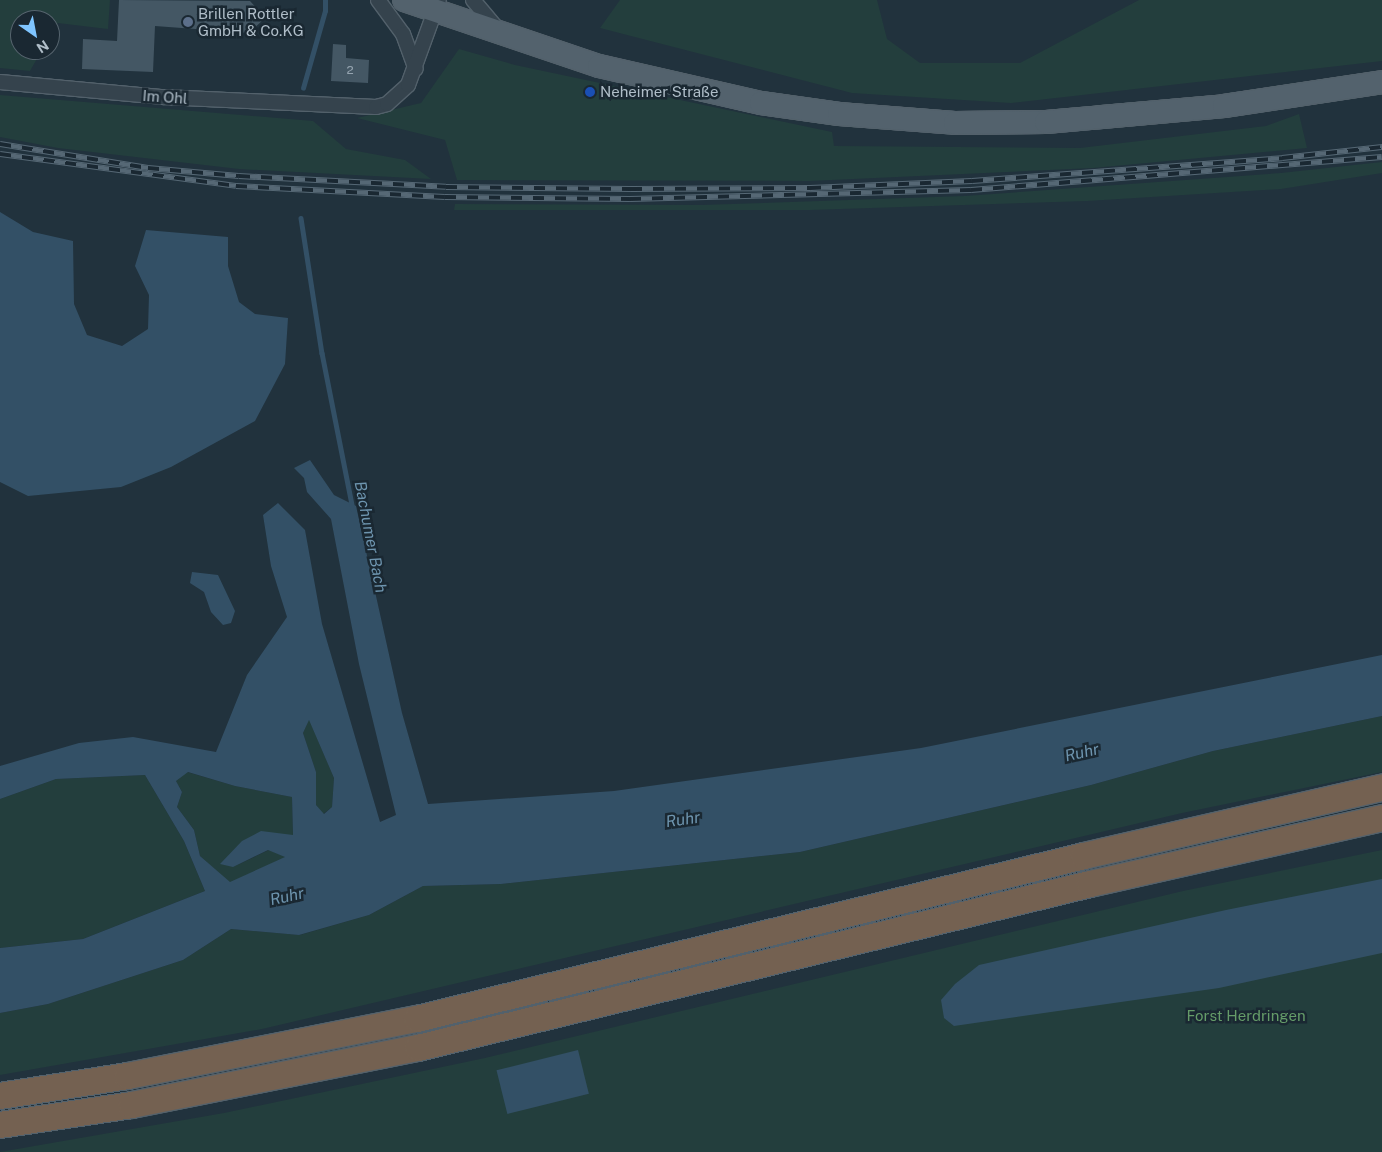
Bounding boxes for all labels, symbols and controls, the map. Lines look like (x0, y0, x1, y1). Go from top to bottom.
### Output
place label: Brillen Rottler GmbH & Co.KG (198, 4, 304, 39)
north arrow (10, 10, 60, 60)
marker: Brillen Rottler GmbH & Co.KG (182, 16, 194, 28)
text: N (34, 37, 52, 56)
house number: 2 (346, 64, 354, 78)
place label: Neheimer Straße (600, 83, 718, 101)
street label: Im Ohl (142, 86, 188, 108)
marker: Neheimer Straße (584, 86, 596, 98)
water label: Bachumer Bach (350, 480, 390, 594)
water label: Ruhr (1063, 740, 1101, 766)
water label: Ruhr (665, 808, 701, 832)
water label: Ruhr (268, 884, 306, 910)
park label: Forst Herdringen (1186, 1007, 1306, 1025)

